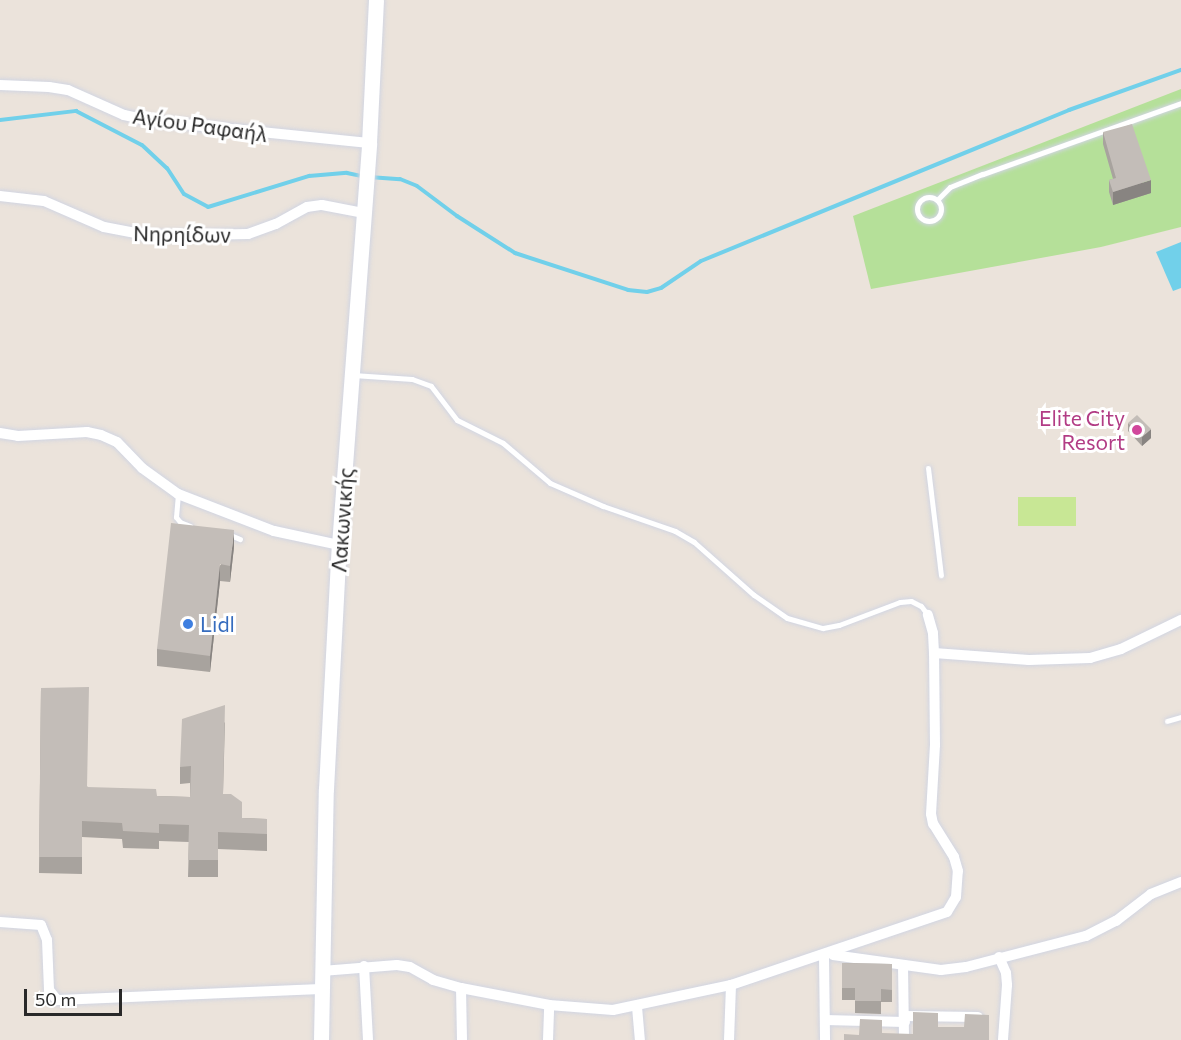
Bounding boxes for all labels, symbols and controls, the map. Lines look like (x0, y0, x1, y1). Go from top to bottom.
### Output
street label: Αγίου Ραφαήλ (131, 103, 269, 147)
street label: Νηρηίδων (133, 221, 231, 247)
place label: Elite City Resort (1039, 405, 1125, 455)
marker: Elite City Resort (1130, 423, 1144, 437)
street label: Λακωνικής (326, 467, 358, 573)
place label: Lidl (200, 611, 235, 637)
marker: Lidl (181, 617, 195, 631)
scale bar (27, 977, 124, 1015)
text: 50 m (35, 988, 76, 1010)

